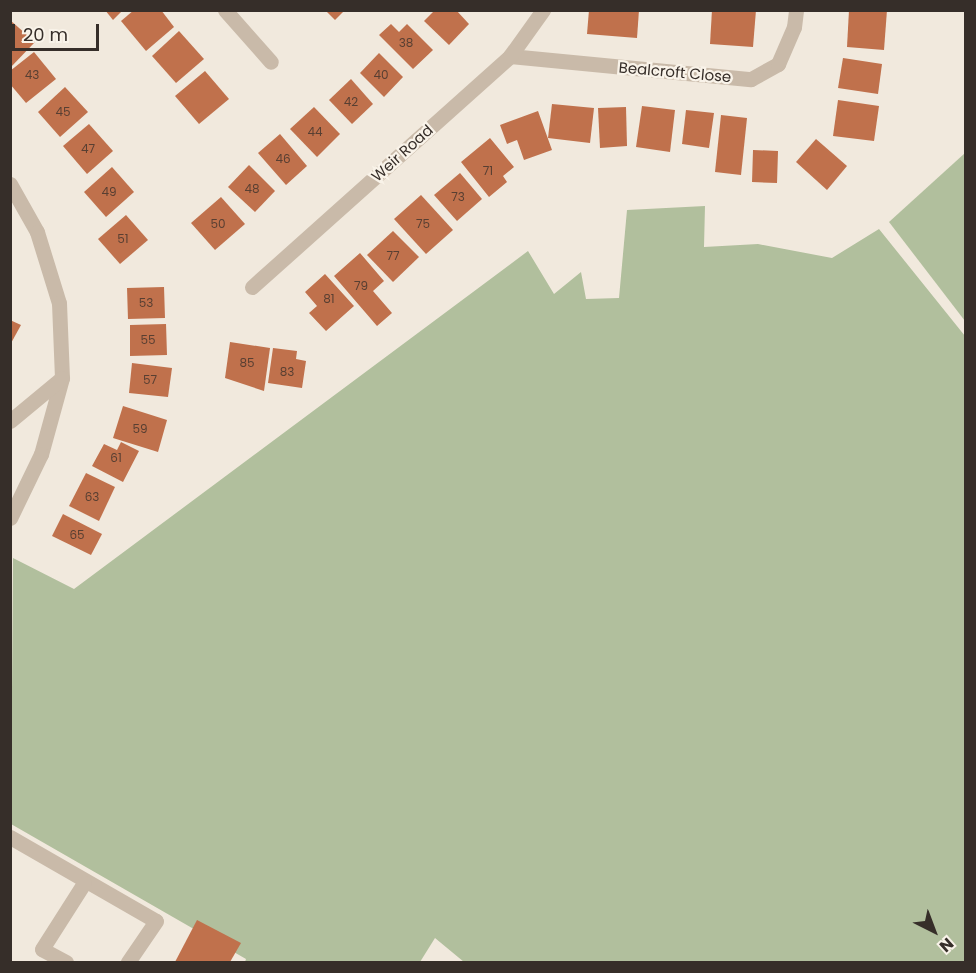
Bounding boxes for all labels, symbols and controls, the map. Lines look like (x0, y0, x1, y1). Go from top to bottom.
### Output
scale bar (15, 12, 102, 50)
text: 20 m (23, 22, 68, 47)
house number: 38 (399, 36, 413, 50)
street label: Bealcroft Close (618, 58, 732, 86)
house number: 43 (25, 68, 39, 82)
house number: 40 (373, 68, 389, 82)
house number: 42 (344, 95, 358, 109)
house number: 45 (55, 105, 71, 119)
street label: Weir Road (368, 121, 436, 185)
house number: 44 (307, 125, 323, 139)
house number: 47 (81, 142, 95, 156)
house number: 46 (275, 152, 291, 166)
house number: 71 (483, 164, 493, 178)
house number: 48 (244, 182, 260, 196)
house number: 49 (101, 185, 117, 199)
house number: 73 (451, 190, 465, 204)
house number: 50 (210, 217, 226, 231)
house number: 75 (416, 217, 430, 231)
house number: 51 (117, 232, 129, 246)
house number: 77 (386, 249, 400, 263)
house number: 79 (354, 279, 368, 293)
house number: 81 (323, 292, 335, 306)
house number: 53 (139, 296, 153, 310)
house number: 55 (140, 333, 156, 347)
house number: 85 (239, 356, 255, 370)
house number: 83 (280, 365, 294, 379)
house number: 57 (143, 373, 157, 387)
house number: 59 (132, 422, 148, 436)
house number: 61 (110, 451, 122, 465)
house number: 63 (85, 490, 99, 504)
house number: 65 (69, 528, 85, 542)
north arrow (904, 901, 964, 961)
text: N (934, 932, 959, 957)

